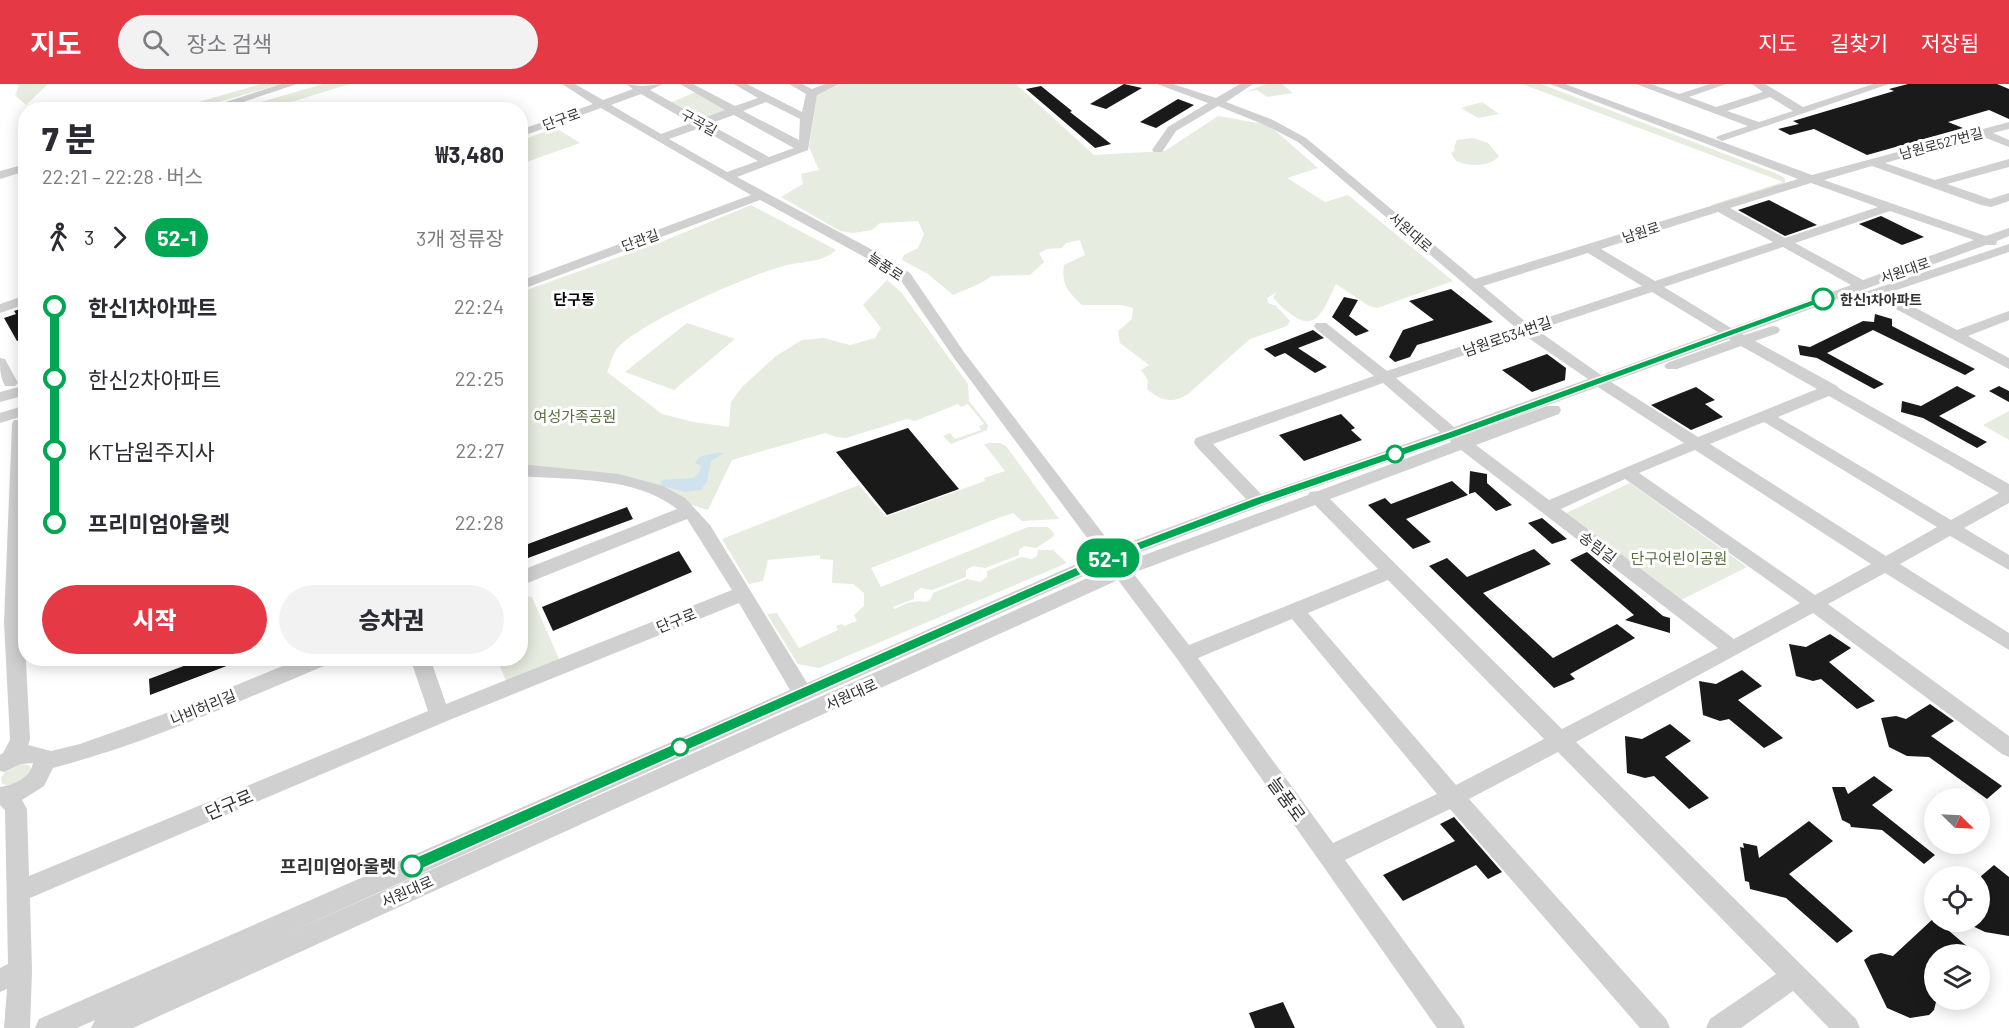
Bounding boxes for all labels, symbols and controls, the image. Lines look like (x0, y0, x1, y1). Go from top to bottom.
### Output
search box (118, 15, 538, 69)
text: 지도 (30, 26, 82, 60)
icon: search (139, 26, 172, 59)
text: 장소 검색 (187, 30, 272, 56)
text: 지도 (1758, 30, 1797, 55)
text: 길찾기 (1830, 30, 1888, 55)
text: 저장됨 (1921, 30, 1979, 55)
street label: 단구로 (540, 104, 582, 134)
street label: 구곡길 (678, 105, 720, 139)
text: 7 분 (42, 118, 96, 158)
street label: 남원로527번길 (1897, 124, 1985, 162)
text: ₩3,480 (436, 141, 504, 167)
text: 22:21 – 22:28 · 버스 (42, 164, 203, 188)
street label: 서원대로 (1386, 209, 1436, 255)
street label: 남원로 (1620, 218, 1662, 246)
icon: walk (42, 221, 75, 254)
icon: forward (103, 221, 136, 254)
text: 3 (84, 225, 94, 249)
text: 52-1 (157, 225, 196, 250)
street label: 단관길 (619, 225, 661, 255)
text: 3개 정류장 (416, 226, 504, 250)
street label: 늘품로 (865, 248, 907, 284)
street label: 서원대로 (1878, 254, 1932, 286)
marker: 한신1차아파트 (1812, 288, 1834, 310)
district label: 단구동 (553, 290, 595, 308)
place label: 한신1차아파트 (1840, 291, 1922, 308)
text: 한신1차아파트 (88, 294, 217, 320)
text: 22:24 (454, 294, 504, 318)
street label: 남원로534번길 (1460, 312, 1554, 360)
text: 한신2차아파트 (88, 366, 221, 392)
text: 22:25 (455, 366, 504, 390)
park label: 여성가족공원 (534, 407, 616, 425)
text: KT남원주지사 (88, 438, 215, 464)
text: 22:27 (456, 438, 504, 462)
unlabelled marker (1386, 445, 1404, 463)
text: 프리미엄아울렛 (88, 510, 230, 536)
text: 22:28 (455, 510, 504, 534)
street label: 송림길 (1576, 527, 1620, 567)
line badge: 52-1 (1066, 538, 1150, 578)
text: 52-1 (1088, 546, 1128, 571)
park label: 단구어린이공원 (1631, 549, 1727, 567)
button: 시작 (42, 585, 267, 654)
button: 승차권 (279, 585, 504, 654)
street label: 단구로 (653, 604, 699, 636)
street label: 서원대로 (822, 675, 880, 713)
street label: 나비허리길 (168, 686, 238, 728)
unlabelled marker (671, 738, 689, 756)
street label: 늘품로 (1263, 772, 1311, 826)
street label: 단구로 (202, 784, 256, 824)
north arrow (1924, 788, 1990, 854)
map controls (1924, 788, 1990, 1010)
place label: 프리미엄아울렛 (280, 855, 396, 877)
marker: 프리미엄아울렛 (401, 855, 423, 877)
button: locate (1924, 866, 1990, 932)
street label: 서원대로 (378, 872, 436, 910)
button: layers (1924, 944, 1990, 1010)

